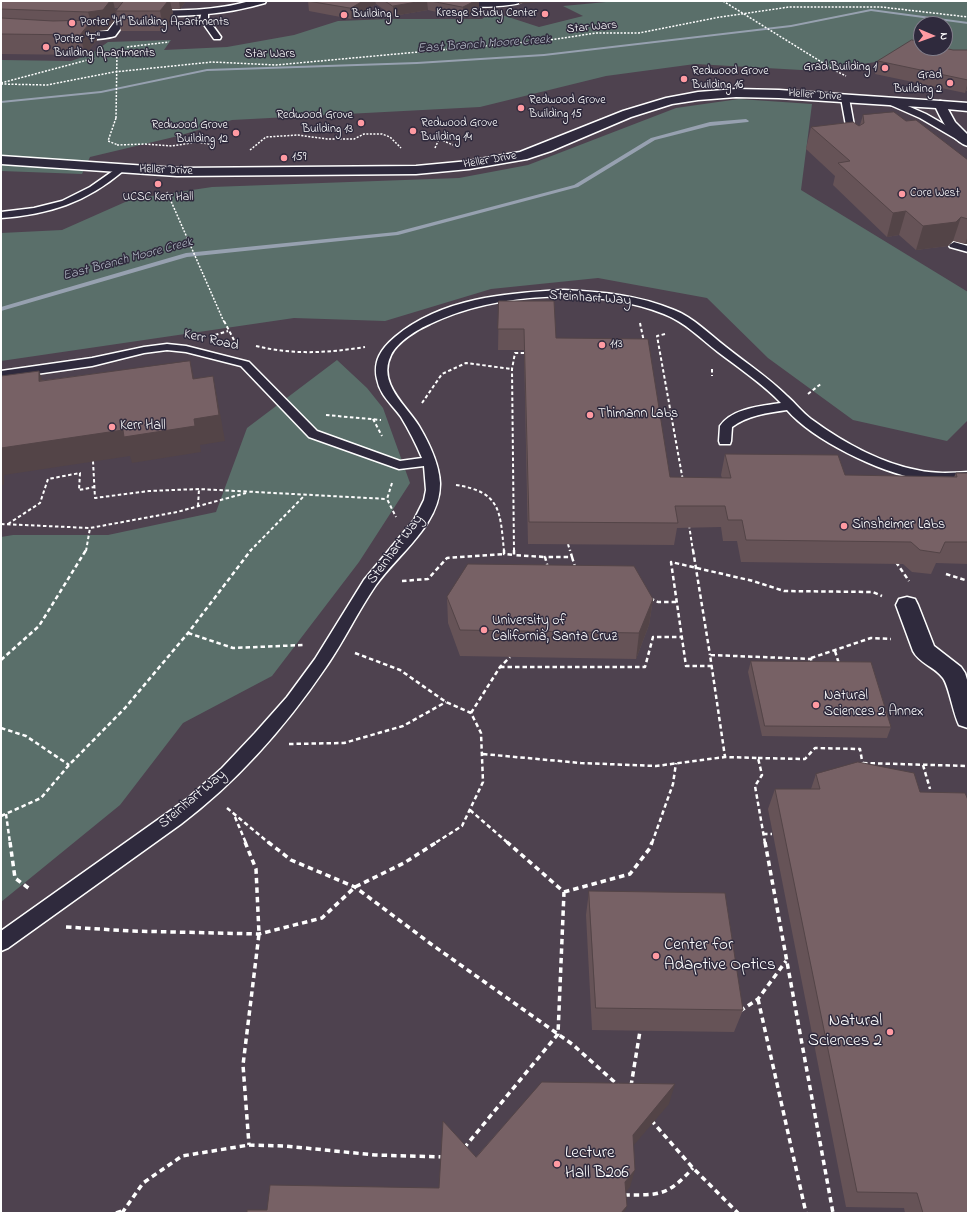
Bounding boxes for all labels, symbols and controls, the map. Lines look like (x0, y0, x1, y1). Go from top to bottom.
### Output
place label: Kresge Study Center (436, 7, 537, 21)
place label: Building L (352, 8, 399, 22)
marker: Kresge Study Center (540, 9, 550, 19)
marker: Building L (339, 10, 349, 20)
place label: Porter "H" Building Apartments (80, 16, 229, 30)
north arrow (913, 16, 953, 56)
marker: Porter "H" Building Apartments (67, 18, 77, 28)
street label: Star Wars (566, 19, 618, 37)
text: N (936, 32, 952, 40)
place label: Porter "F" Building Apartments (54, 33, 155, 61)
water label: East Branch Moore Creek (417, 33, 551, 57)
marker: Porter "F" Building Apartments (41, 42, 51, 52)
street label: Star Wars (245, 48, 295, 62)
place label: Grad Building 1 (803, 61, 877, 75)
marker: Grad Building 1 (880, 63, 890, 73)
place label: Redwood Grove Building 16 (692, 65, 769, 93)
place label: Grad Building 2 (894, 69, 942, 97)
marker: Redwood Grove Building 16 (679, 74, 689, 84)
marker: Grad Building 2 (945, 78, 955, 88)
street label: Heller Drive (788, 87, 842, 105)
place label: Redwood Grove Building 15 (529, 94, 606, 122)
marker: Redwood Grove Building 15 (516, 103, 526, 113)
place label: Redwood Grove Building 13 (276, 109, 353, 137)
place label: Redwood Grove Building 14 (421, 117, 498, 145)
marker: Redwood Grove Building 13 (356, 118, 366, 128)
place label: Redwood Grove Building 12 (151, 119, 228, 147)
marker: Redwood Grove Building 14 (408, 126, 418, 136)
marker: Redwood Grove Building 12 (231, 128, 241, 138)
street label: Heller Drive (462, 149, 518, 173)
place label: 159 (292, 151, 306, 165)
marker: 159 (279, 153, 289, 163)
street label: Heller Drive (139, 163, 193, 179)
marker: UCSC Kerr Hall (153, 179, 163, 189)
place label: Core West (910, 187, 960, 201)
marker: Core West (897, 189, 907, 199)
place label: UCSC Kerr Hall (123, 191, 193, 205)
water label: East Branch Moore Creek (61, 235, 195, 285)
street label: Steinhart Way (548, 288, 632, 310)
street label: Kerr Road (182, 327, 240, 355)
place label: 113 (610, 338, 623, 352)
marker: 113 (597, 340, 607, 350)
place label: Thimann Labs (598, 407, 678, 423)
marker: Thimann Labs (585, 410, 595, 420)
place label: Kerr Hall (120, 419, 166, 435)
marker: Kerr Hall (107, 422, 117, 432)
street label: Steinhart Way (365, 512, 427, 588)
place label: Sinsheimer Labs (852, 518, 945, 534)
marker: Sinsheimer Labs (839, 521, 849, 531)
place label: University of California, Santa Cruz (492, 614, 617, 646)
marker: University of California, Santa Cruz (479, 625, 489, 635)
place label: Natural Sciences 2 Annex (824, 689, 923, 722)
marker: Natural Sciences 2 Annex (811, 700, 821, 710)
street label: Steinhart Way (156, 767, 230, 833)
place label: Center for Adaptive Optics (664, 936, 776, 976)
marker: Center for Adaptive Optics (651, 951, 661, 961)
place label: Natural Sciences 2 (808, 1012, 882, 1052)
marker: Natural Sciences 2 (885, 1027, 895, 1037)
place label: Lecture Hall B206 (565, 1144, 629, 1184)
marker: Lecture Hall B206 (552, 1159, 562, 1169)

